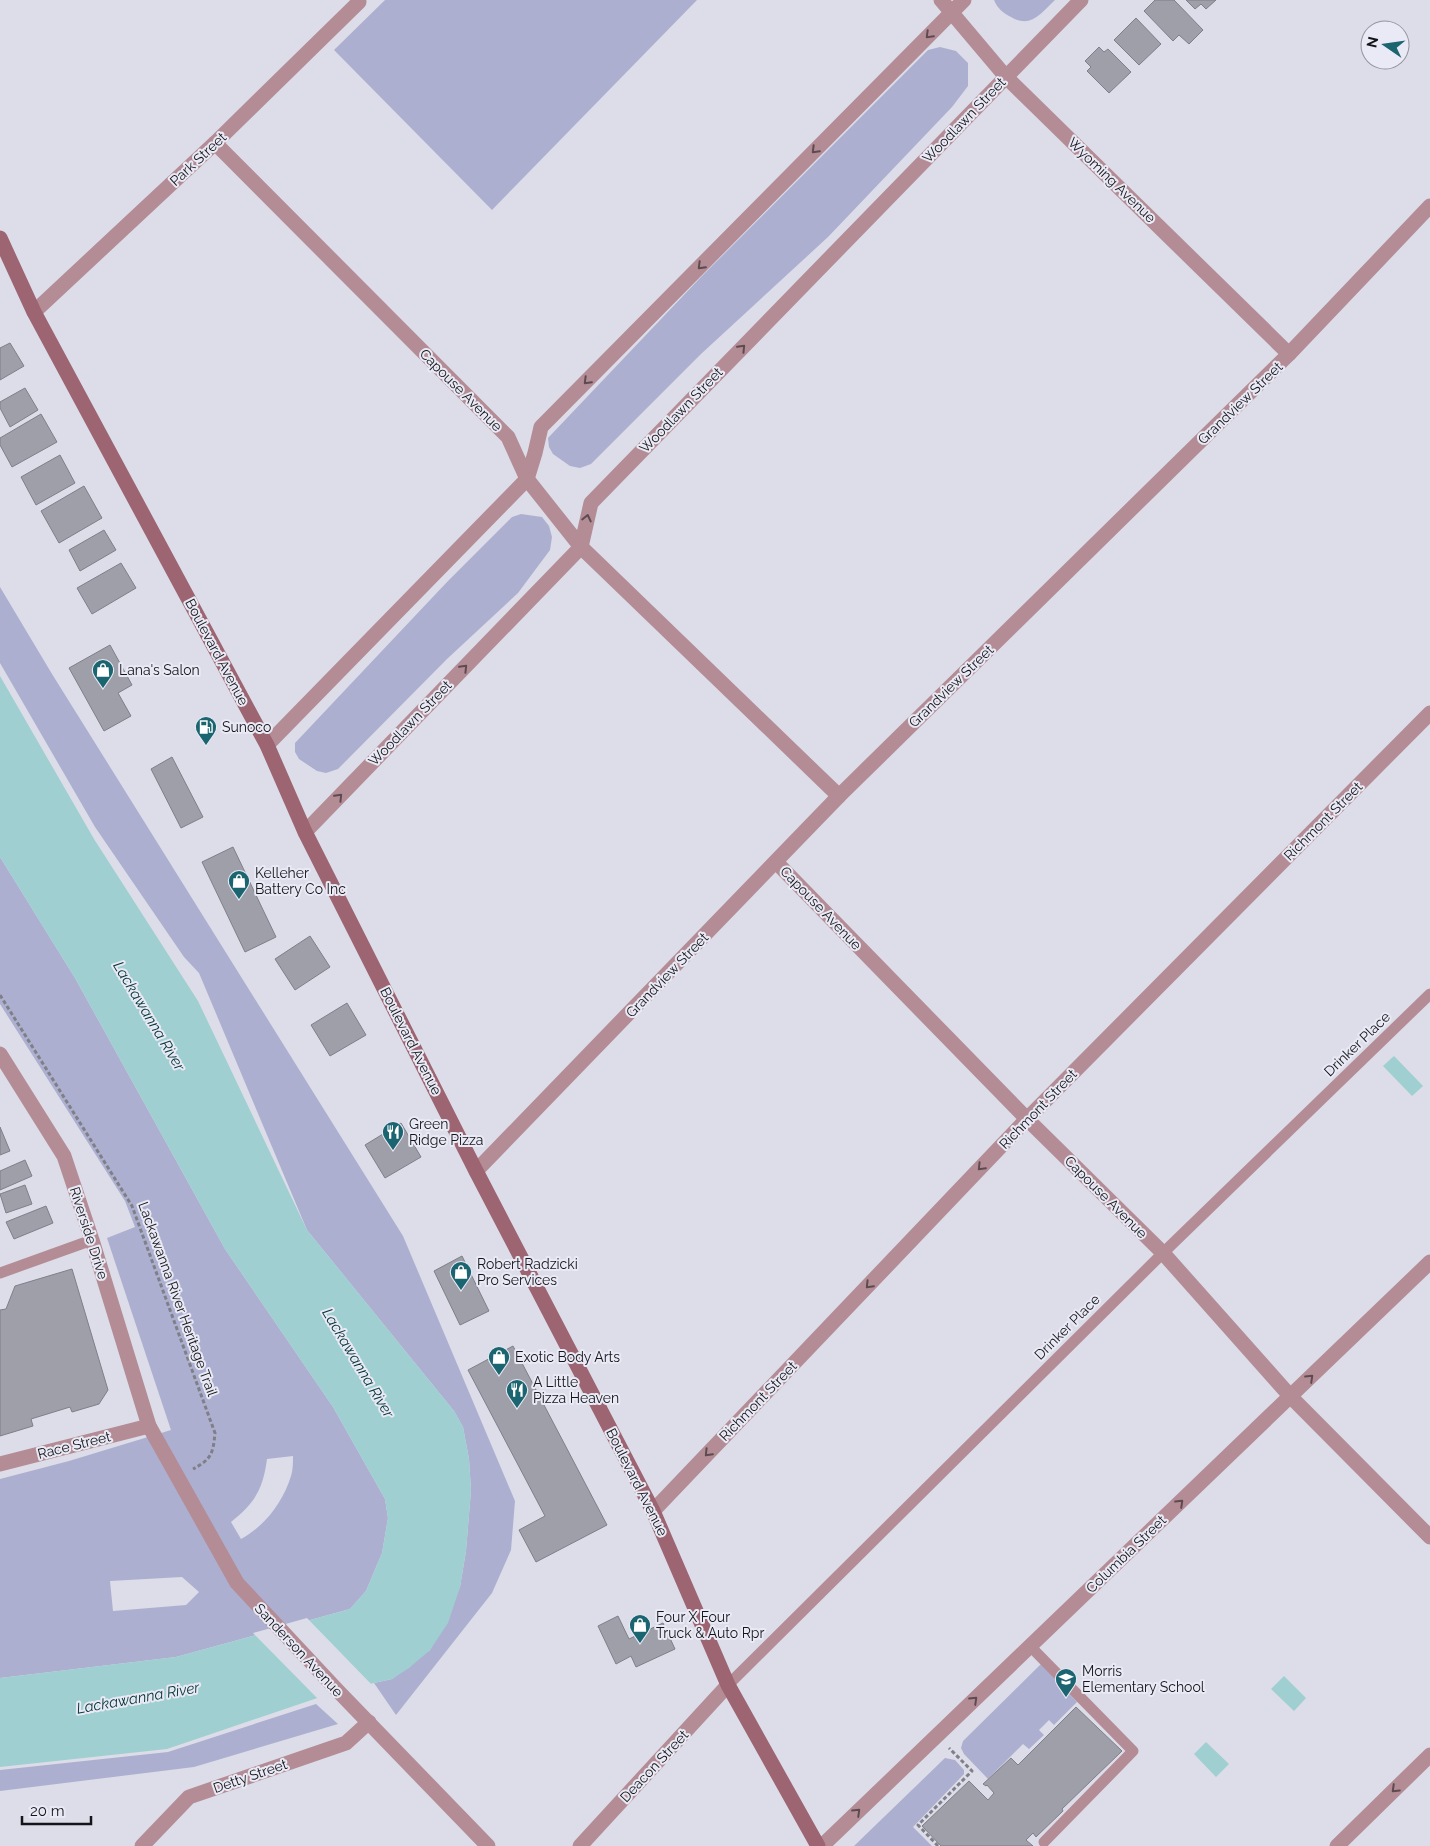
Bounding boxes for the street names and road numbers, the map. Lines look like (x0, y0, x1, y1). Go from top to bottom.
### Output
street label: Woodlawn Street (919, 74, 1009, 166)
street label: Park Street (167, 129, 230, 189)
street label: Wyoming Avenue (1065, 134, 1159, 226)
street label: Capouse Avenue (417, 346, 505, 434)
street label: Grandview Street (1194, 358, 1286, 447)
street label: Woodlawn Street (636, 364, 726, 456)
street label: Boulevard Avenue (182, 596, 252, 708)
street label: Grandview Street (905, 641, 997, 730)
street label: Woodlawn Street (365, 677, 455, 769)
street label: Richmont Street (1280, 778, 1366, 864)
street label: Capouse Avenue (777, 863, 865, 953)
street label: Grandview Street (623, 929, 712, 1021)
street label: Boulevard Avenue (377, 985, 445, 1097)
street label: Drinker Place (1321, 1009, 1393, 1079)
street label: Richmont Street (996, 1066, 1080, 1152)
street label: Capouse Avenue (1062, 1153, 1150, 1241)
street label: Riverside Drive (67, 1185, 111, 1281)
street label: Lackawanna River Heritage Trail (135, 1200, 221, 1399)
street label: Drinker Place (1031, 1291, 1103, 1363)
street label: Richmont Street (716, 1358, 800, 1444)
street label: Boulevard Avenue (603, 1426, 671, 1538)
street label: Race Street (36, 1428, 113, 1462)
street label: Columbia Street (1083, 1512, 1169, 1596)
street label: Sanderson Avenue (252, 1600, 346, 1700)
street label: Deacon Street (617, 1727, 692, 1805)
street label: Detty Street (211, 1756, 289, 1796)

